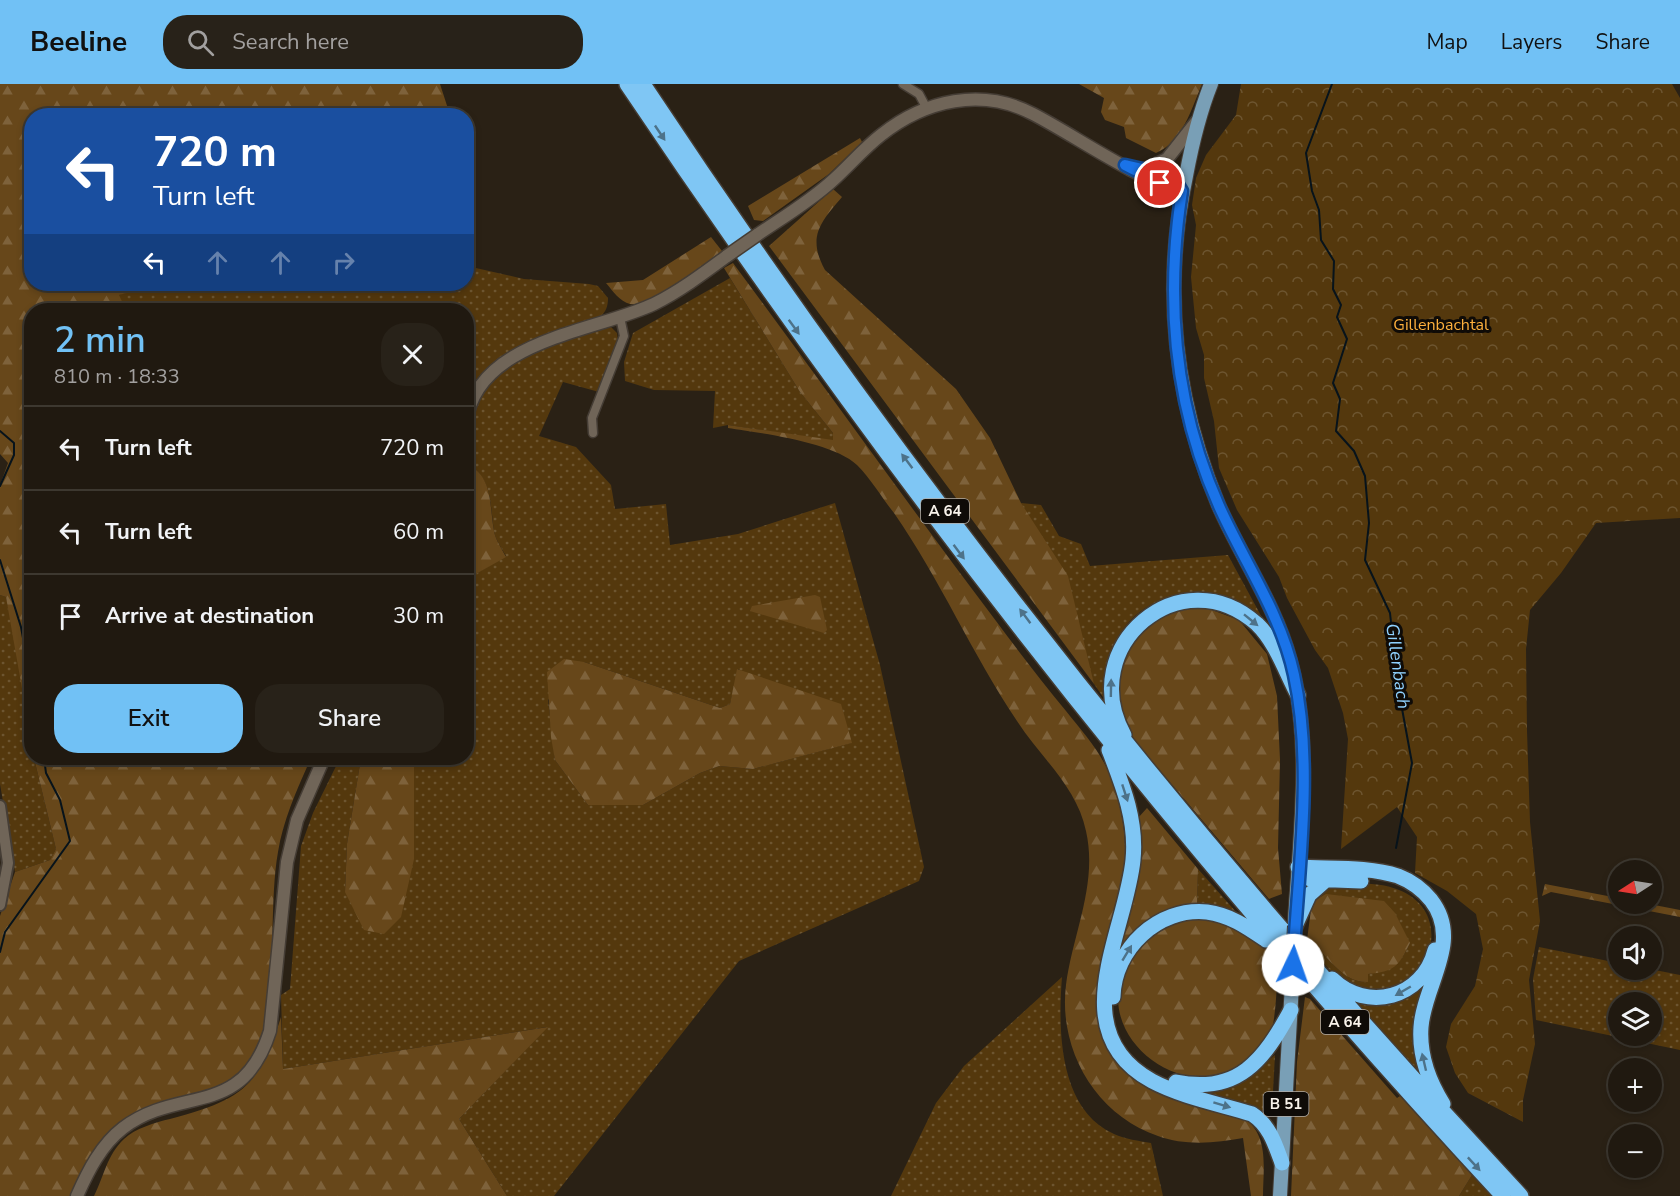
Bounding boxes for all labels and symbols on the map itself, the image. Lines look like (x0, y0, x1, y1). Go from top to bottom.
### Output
one-way arrow (654, 124, 666, 140)
pin (1134, 157, 1185, 208)
park label: Gillenbachtal (1393, 314, 1489, 336)
one-way arrow (788, 319, 799, 335)
one-way arrow (901, 453, 913, 468)
road number: A 64 (921, 499, 969, 523)
one-way arrow (953, 543, 965, 559)
one-way arrow (1019, 609, 1031, 624)
one-way arrow (1243, 614, 1259, 627)
water label: Gillenbach (1380, 622, 1416, 710)
one-way arrow (1106, 678, 1116, 697)
one-way arrow (1121, 784, 1130, 802)
north arrow (1608, 860, 1662, 914)
position arrow (1261, 933, 1325, 997)
one-way arrow (1121, 945, 1132, 961)
one-way arrow (1395, 985, 1411, 996)
road number: A 64 (1321, 1010, 1369, 1034)
one-way arrow (1419, 1053, 1429, 1071)
road number: B 51 (1264, 1092, 1308, 1116)
one-way arrow (1213, 1101, 1231, 1110)
one-way arrow (1467, 1156, 1480, 1171)

